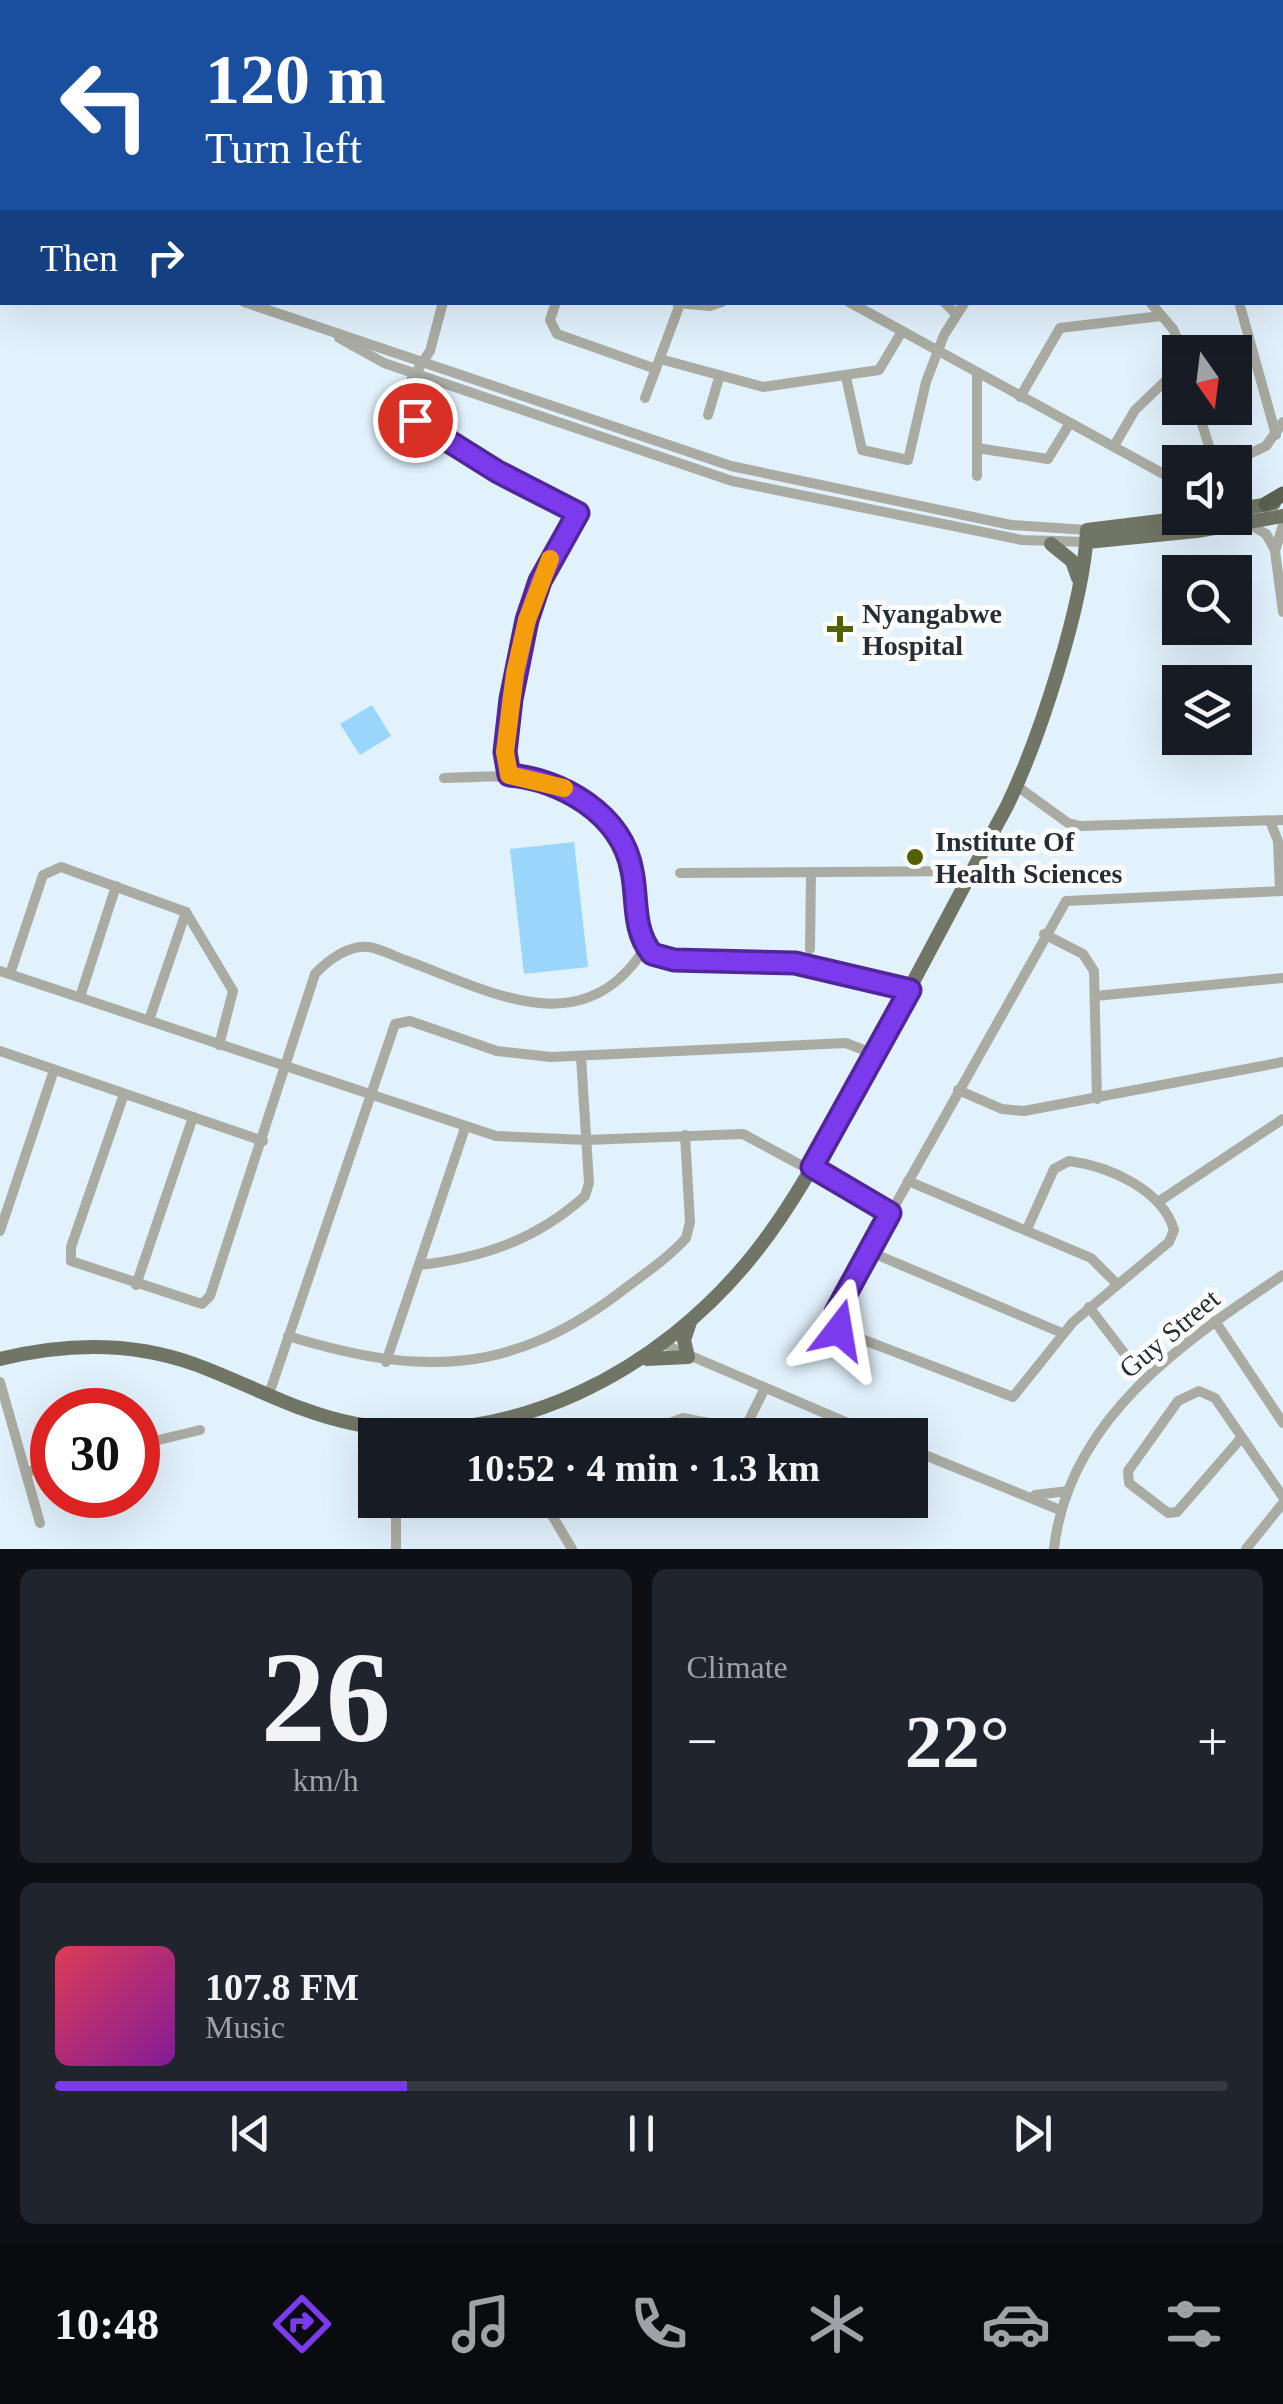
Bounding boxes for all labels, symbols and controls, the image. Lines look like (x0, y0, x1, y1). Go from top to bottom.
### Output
icon: left (40, 40, 170, 170)
text: 120 m (205, 41, 386, 118)
text: Turn left (205, 123, 362, 173)
icon: right (138, 230, 193, 285)
text: Then (40, 237, 118, 279)
north arrow (1162, 335, 1252, 425)
map controls (1162, 335, 1252, 755)
pin (373, 378, 458, 463)
icon: arrive (388, 393, 443, 448)
button: sound (1162, 445, 1252, 535)
button: search (1162, 555, 1252, 645)
place label: Nyangabwe Hospital (862, 598, 1002, 661)
marker: Nyangabwe Hospital (827, 616, 853, 642)
button: layers (1162, 665, 1252, 755)
place label: Institute Of Health Sciences (935, 826, 1123, 889)
marker: Institute Of Health Sciences (904, 846, 926, 868)
position arrow (787, 1278, 891, 1382)
street label: Guy Street (1113, 1283, 1226, 1384)
speed limit sign: 30 (30, 1388, 160, 1518)
text: 10:52 · 4 min · 1.3 km (466, 1447, 820, 1489)
text: 26 (261, 1625, 391, 1769)
text: Climate (687, 1649, 788, 1685)
text: 22° (905, 1700, 1010, 1783)
text: − (687, 1711, 718, 1772)
text: + (1197, 1711, 1228, 1772)
text: km/h (293, 1762, 359, 1798)
text: 107.8 FM (205, 1966, 359, 2008)
text: Music (205, 2009, 285, 2045)
icon: previous (223, 2106, 278, 2161)
icon: pause (614, 2106, 669, 2161)
icon: next (1005, 2106, 1060, 2161)
icon: directions (267, 2289, 337, 2359)
icon: music (446, 2289, 516, 2359)
icon: phone (624, 2289, 694, 2359)
icon: climate (802, 2289, 872, 2359)
icon: car (981, 2289, 1051, 2359)
icon: filters (1159, 2289, 1229, 2359)
text: 10:48 (54, 2299, 159, 2349)

